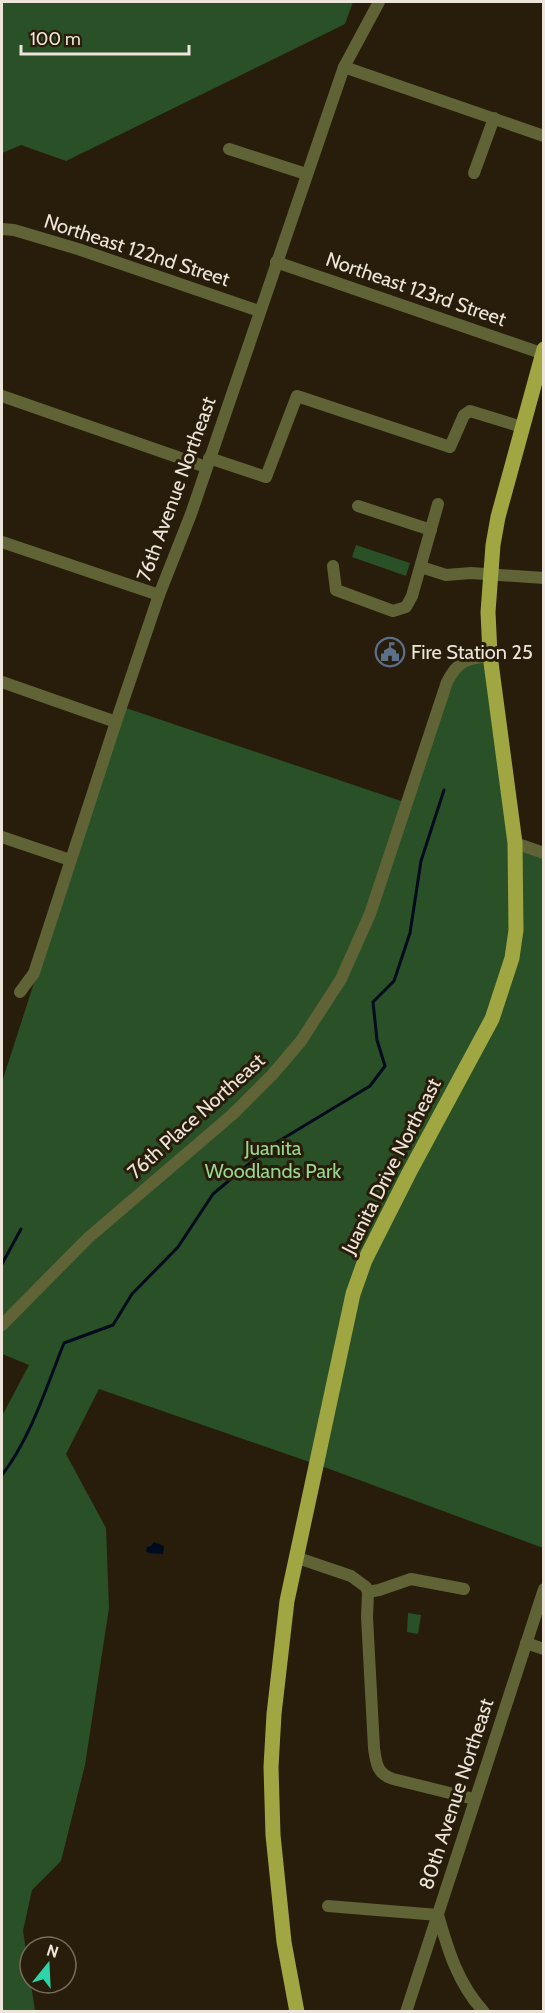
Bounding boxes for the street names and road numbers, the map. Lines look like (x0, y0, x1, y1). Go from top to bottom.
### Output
street label: Northeast 122nd Street (41, 209, 233, 291)
street label: Northeast 123rd Street (323, 247, 509, 331)
street label: 76th Avenue Northeast (131, 393, 221, 584)
street label: 76th Place Northeast (123, 1048, 270, 1184)
street label: Juanita Drive Northeast (336, 1074, 446, 1259)
street label: 80th Avenue Northeast (414, 1695, 498, 1893)

